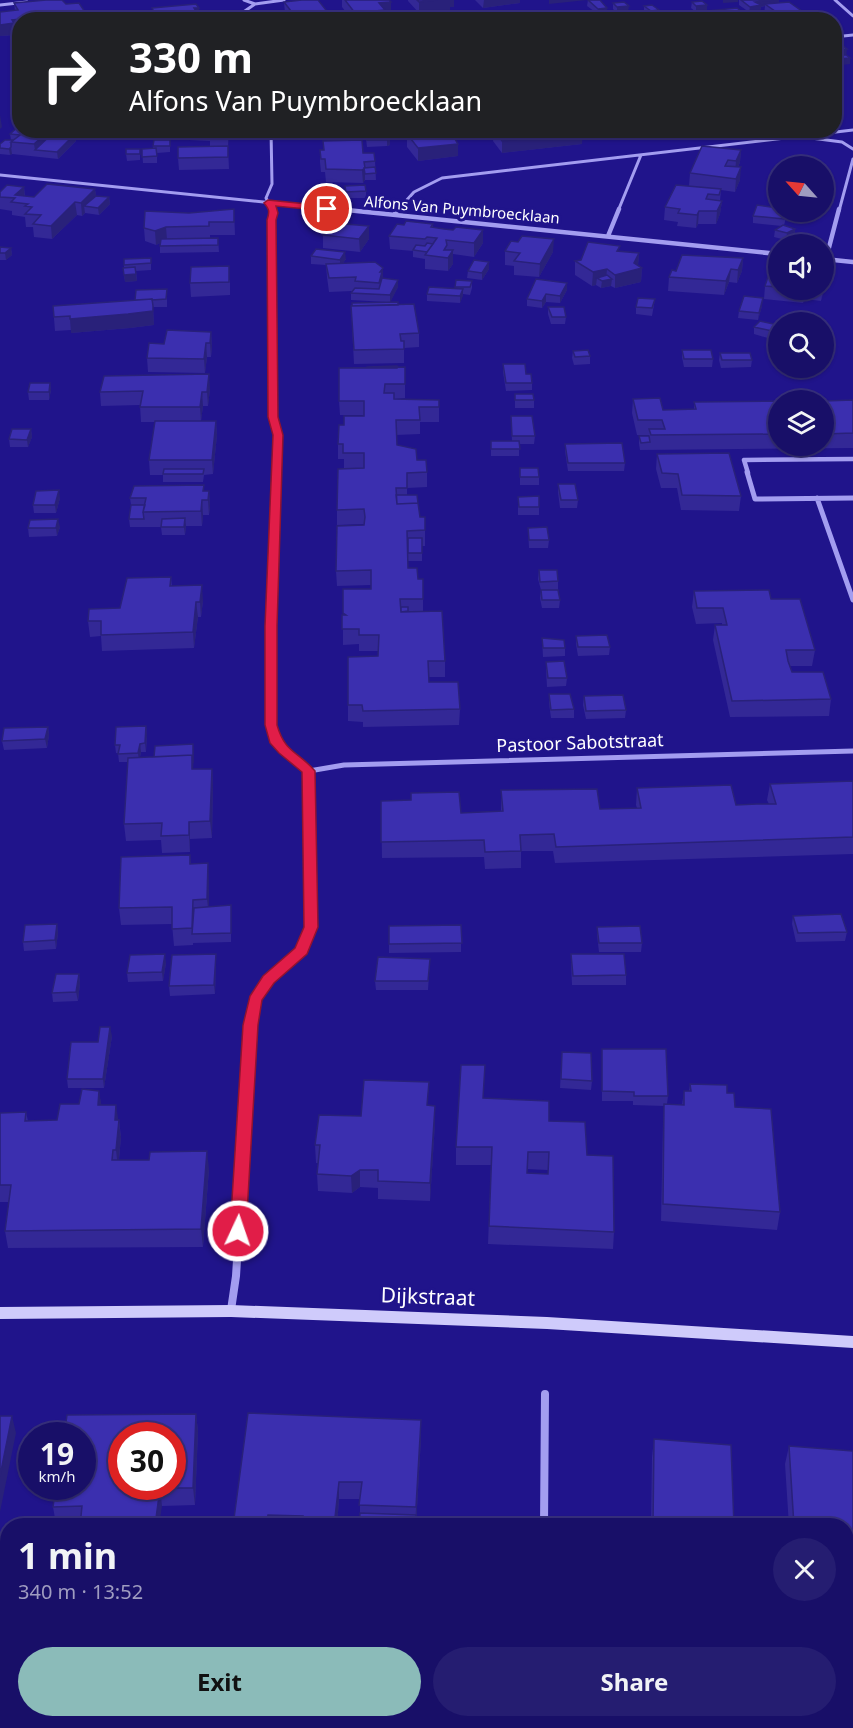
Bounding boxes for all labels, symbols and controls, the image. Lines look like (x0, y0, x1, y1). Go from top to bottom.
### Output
text: 330 m (129, 28, 253, 85)
icon: right (30, 36, 108, 114)
text: Alfons Van Puymbroecklaan (129, 82, 482, 119)
north arrow (768, 156, 834, 222)
map controls (768, 156, 834, 456)
pin (301, 183, 352, 234)
street label: Alfons Van Puymbroecklaan (363, 190, 561, 228)
icon: arrive (310, 192, 343, 225)
button: sound (768, 234, 834, 300)
button: search (768, 312, 834, 378)
button: layers (768, 390, 834, 456)
street label: Pastoor Sabotstraat (496, 727, 664, 757)
position arrow (206, 1199, 270, 1263)
street label: Dijkstraat (380, 1280, 476, 1312)
speed limit sign: 30 (108, 1422, 186, 1500)
text: 19 (40, 1433, 74, 1474)
text: km/h (39, 1466, 75, 1486)
text: 1 min (18, 1531, 117, 1580)
button: close (773, 1538, 836, 1601)
text: 340 m · 13:52 (18, 1578, 143, 1605)
button: Exit (18, 1647, 421, 1716)
button: Share (433, 1647, 836, 1716)

